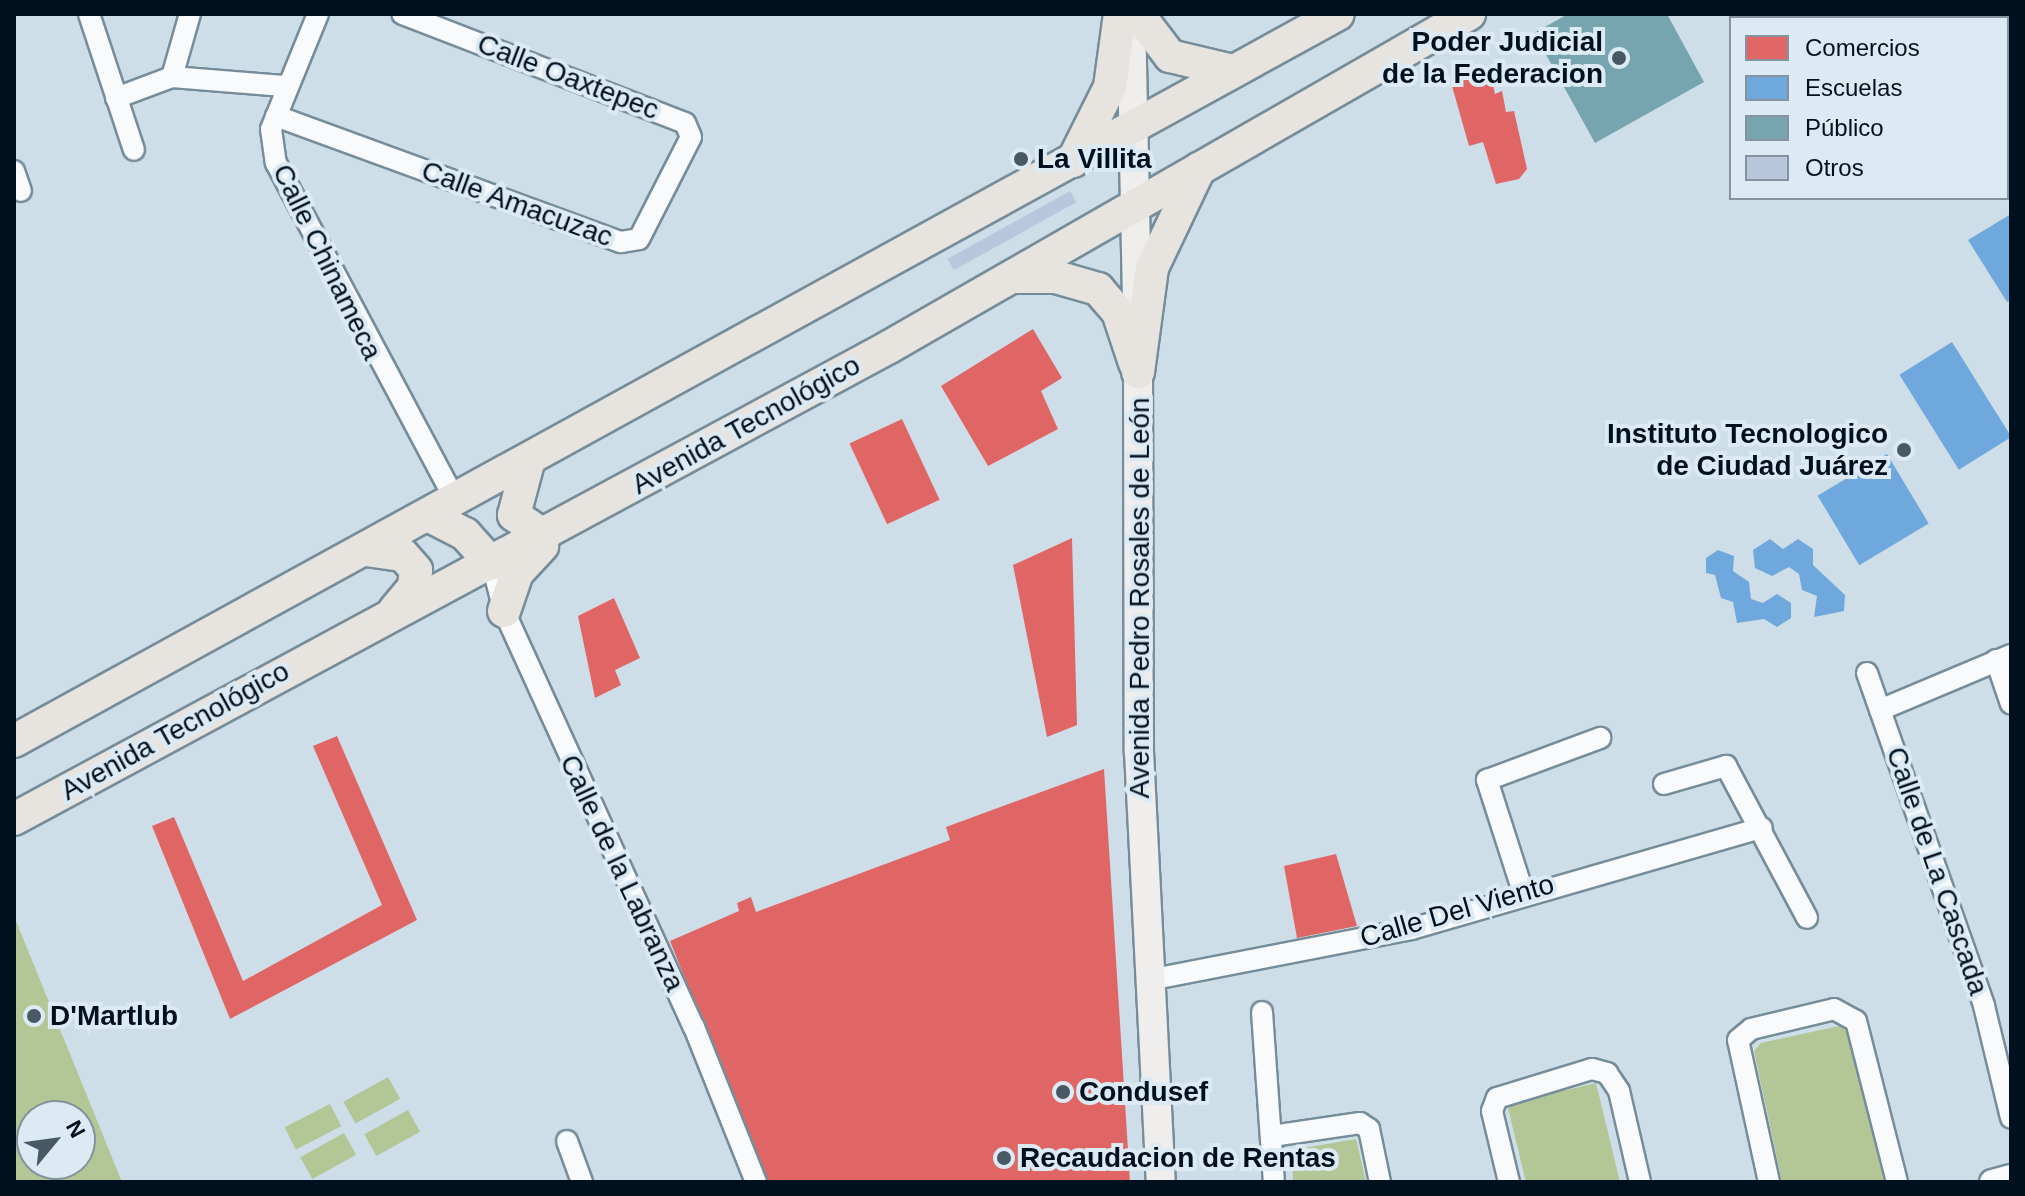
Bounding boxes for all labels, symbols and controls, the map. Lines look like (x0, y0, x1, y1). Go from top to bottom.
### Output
legend (1729, 16, 2009, 200)
place label: Poder Judicial de la Federacion (1382, 25, 1603, 91)
street label: Calle Oaxtepec (473, 27, 663, 127)
text: Comercios (1805, 34, 1920, 61)
marker: Poder Judicial de la Federacion (1610, 49, 1628, 67)
text: Escuelas (1805, 74, 1902, 101)
text: Público (1805, 114, 1884, 141)
place label: La Villita (1037, 142, 1152, 176)
marker: La Villita (1012, 150, 1030, 168)
street label: Calle Amacuzac (416, 154, 618, 254)
text: Otros (1805, 154, 1864, 181)
street label: Calle Chinameca (265, 159, 389, 365)
street label: Avenida Tecnológico (626, 348, 866, 502)
street label: Avenida Pedro Rosales de León (1123, 397, 1157, 799)
place label: Instituto Tecnologico de Ciudad Juárez (1607, 417, 1888, 483)
marker: Instituto Tecnologico de Ciudad Juárez (1895, 441, 1913, 459)
street label: Avenida Tecnológico (55, 654, 295, 808)
street label: Calle de La Cascada (1879, 743, 1995, 999)
street label: Calle de la Labranza (553, 750, 691, 996)
street label: Calle Del Viento (1356, 867, 1558, 955)
place label: D'Martlub (50, 999, 178, 1033)
marker: D'Martlub (25, 1007, 43, 1025)
place label: Condusef (1079, 1075, 1208, 1109)
marker: Condusef (1054, 1083, 1072, 1101)
north arrow (16, 1100, 96, 1180)
text: N (61, 1116, 90, 1142)
place label: Recaudacion de Rentas (1020, 1141, 1336, 1175)
marker: Recaudacion de Rentas (995, 1149, 1013, 1167)

